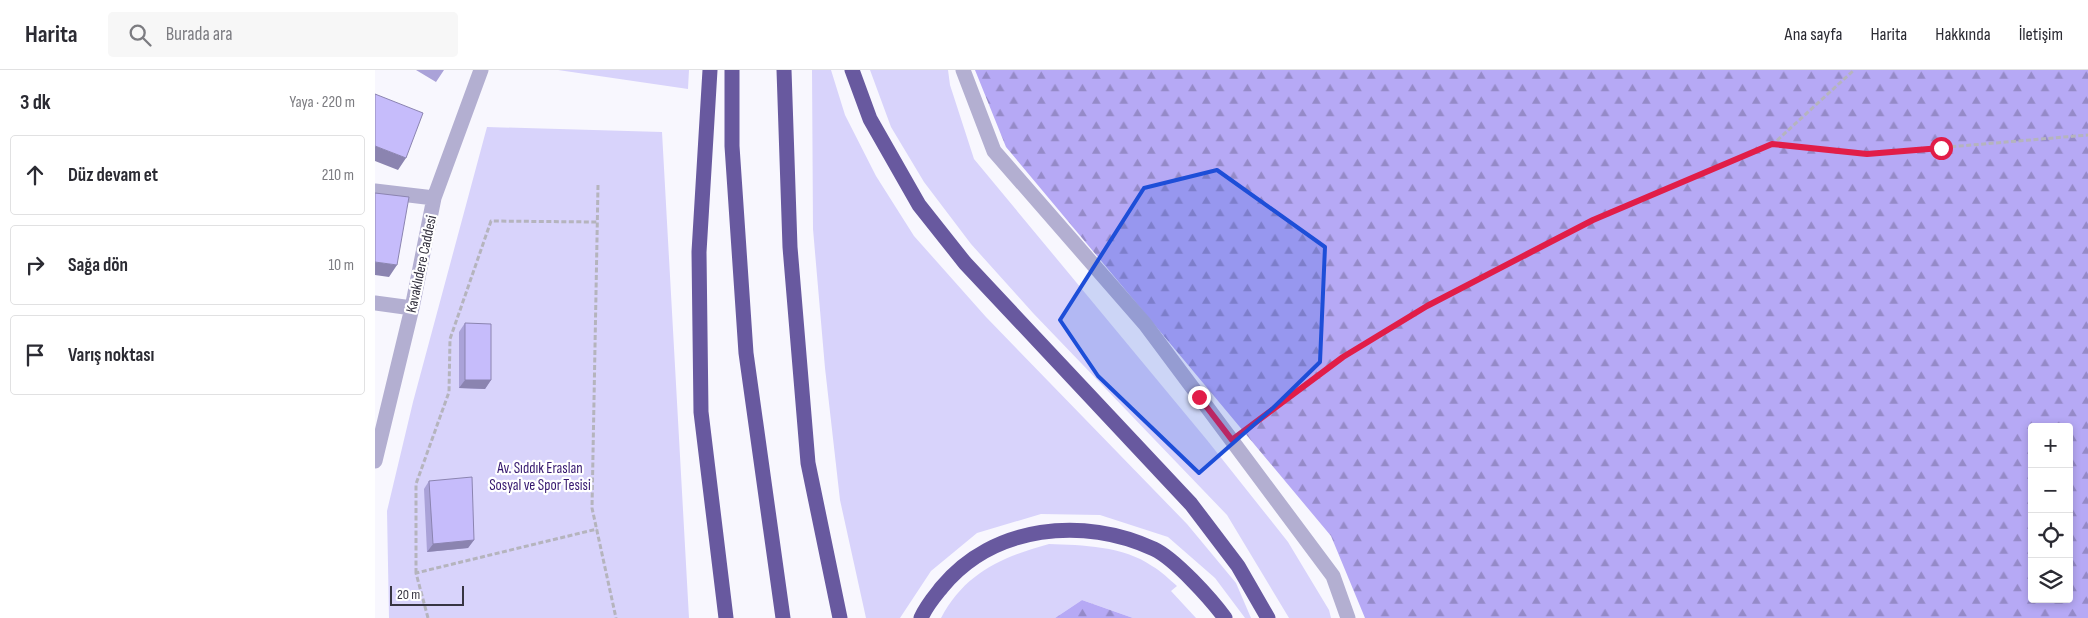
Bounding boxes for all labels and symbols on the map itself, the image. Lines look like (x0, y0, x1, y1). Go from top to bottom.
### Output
route start (1930, 137, 1953, 160)
street label: Kavaklıdere Caddesi (402, 213, 441, 315)
route end (1188, 386, 1211, 409)
park label: Av. Sıddık Eraslan Sosyal ve Spor Tesisi (489, 459, 591, 495)
scale bar (390, 583, 464, 606)

